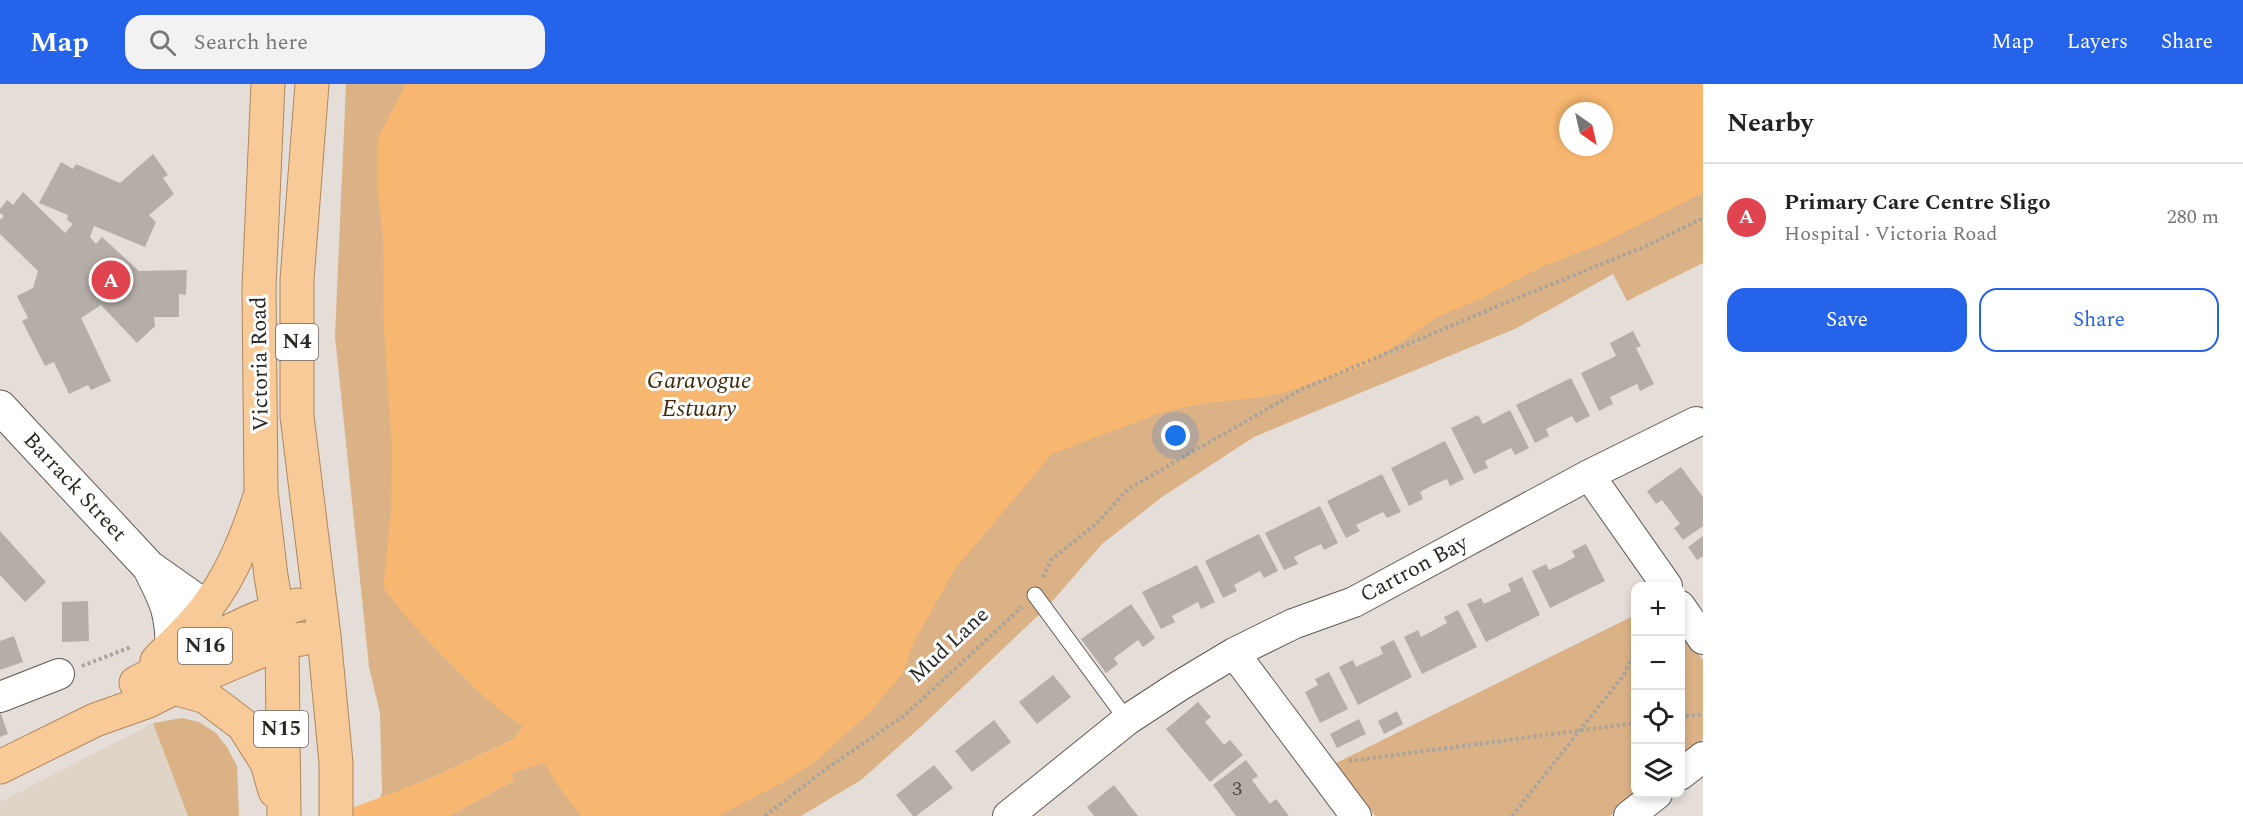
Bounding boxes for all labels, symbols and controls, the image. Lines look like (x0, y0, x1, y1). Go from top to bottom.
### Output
search box (125, 15, 545, 69)
text: Map (30, 21, 89, 64)
icon: search (146, 26, 179, 59)
text: Search here (194, 26, 308, 59)
text: Map (1992, 26, 2034, 58)
text: Layers (2067, 26, 2128, 58)
text: Share (2161, 26, 2213, 58)
north arrow (1559, 102, 1613, 156)
text: Nearby (1727, 103, 1813, 143)
text: Primary Care Centre Sligo (1784, 186, 2051, 219)
text: A (1739, 202, 1754, 232)
text: 280 m (2167, 202, 2219, 232)
text: Hospital · Victoria Road (1784, 219, 1997, 249)
pin: A (92, 258, 130, 302)
button: Save (1727, 288, 1967, 352)
button: Share (1979, 288, 2219, 352)
street label: Victoria Road (242, 296, 278, 432)
road number: N4 (276, 324, 318, 360)
water label: Garavogue Estuary (647, 363, 751, 427)
your location (1161, 421, 1190, 450)
street label: Barrack Street (15, 425, 135, 549)
street label: Cartron Bay (1354, 526, 1475, 611)
map controls (1631, 582, 1685, 798)
button: + (1631, 582, 1685, 636)
street label: Mud Lane (901, 599, 997, 691)
road number: N16 (178, 628, 232, 664)
button: − (1631, 636, 1685, 690)
button: locate (1631, 690, 1685, 744)
road number: N15 (254, 711, 308, 747)
button: layers (1631, 744, 1685, 798)
house number: 3 (1232, 774, 1242, 804)

